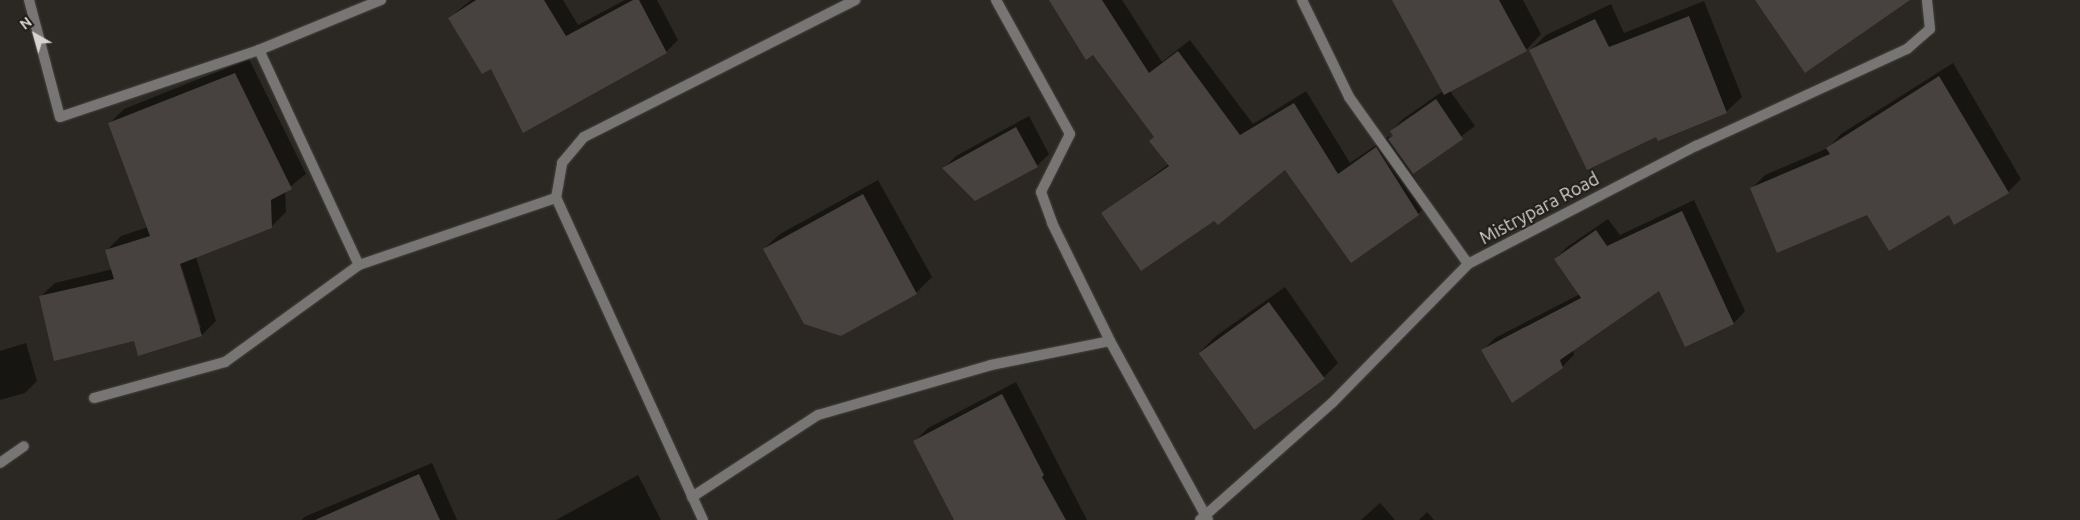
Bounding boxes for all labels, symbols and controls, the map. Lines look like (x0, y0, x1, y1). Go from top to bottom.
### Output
north arrow (10, 10, 60, 60)
text: N (17, 14, 35, 33)
street label: Mistrypara Road (1476, 167, 1602, 249)

